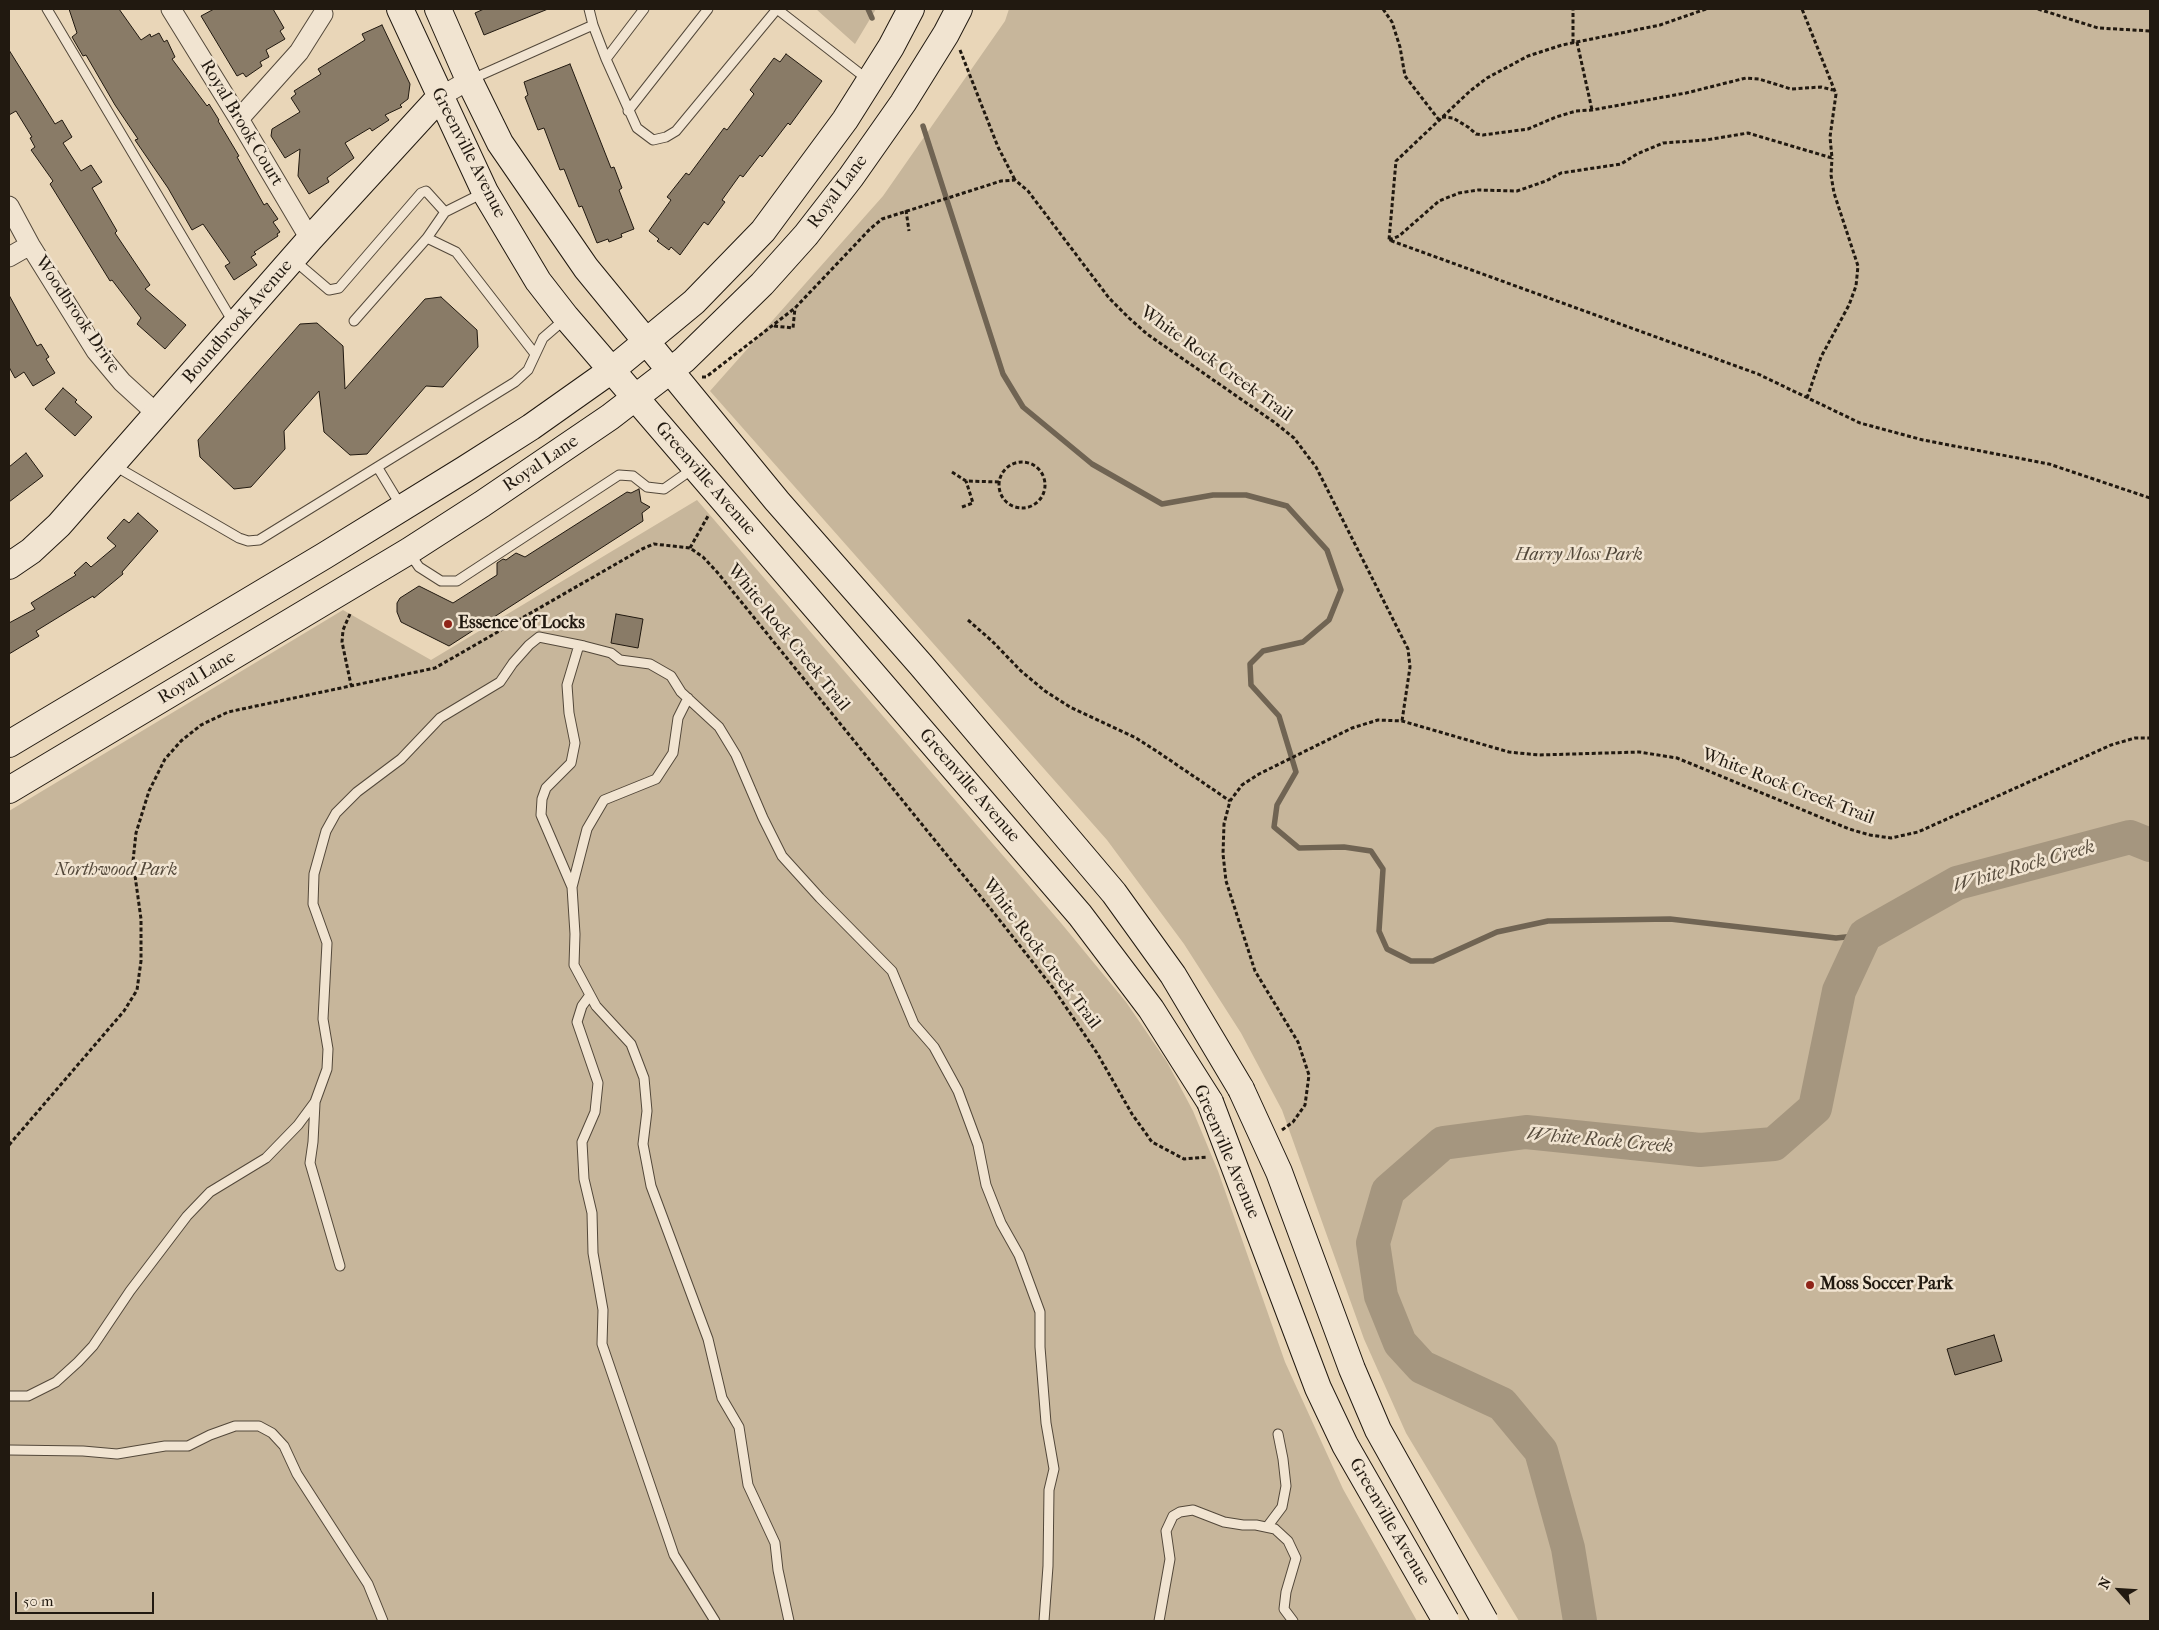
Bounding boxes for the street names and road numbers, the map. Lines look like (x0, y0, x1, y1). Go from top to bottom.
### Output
street label: Royal Brook Court (195, 56, 287, 190)
street label: Greenville Avenue (426, 84, 510, 222)
street label: Royal Lane (803, 151, 873, 233)
street label: Woodbrook Drive (30, 252, 124, 378)
street label: Boundbrook Avenue (178, 256, 298, 388)
street label: White Rock Creek Trail (1136, 302, 1296, 426)
street label: Greenville Avenue (650, 418, 760, 540)
street label: Royal Lane (499, 431, 583, 497)
street label: White Rock Creek Trail (722, 560, 854, 716)
street label: Royal Lane (154, 646, 240, 710)
street label: Greenville Avenue (914, 725, 1024, 847)
street label: White Rock Creek Trail (1699, 744, 1877, 830)
street label: White Rock Creek Trail (977, 875, 1105, 1033)
street label: Greenville Avenue (1188, 1082, 1264, 1222)
street label: Greenville Avenue (1344, 1455, 1434, 1589)

